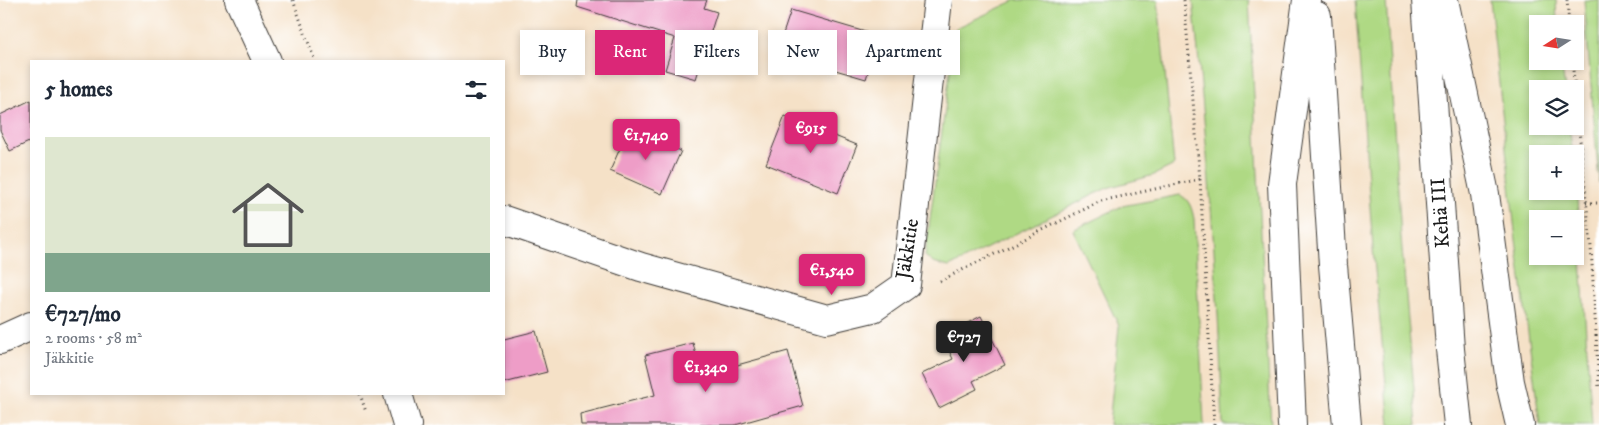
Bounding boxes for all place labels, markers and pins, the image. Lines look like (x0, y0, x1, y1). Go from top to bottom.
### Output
pin: €915 (781, 112, 841, 154)
pin: €1,740 (605, 119, 687, 161)
pin: €1,540 (791, 254, 873, 296)
pin: €727 (934, 320, 994, 363)
pin: €1,340 (665, 350, 747, 393)

